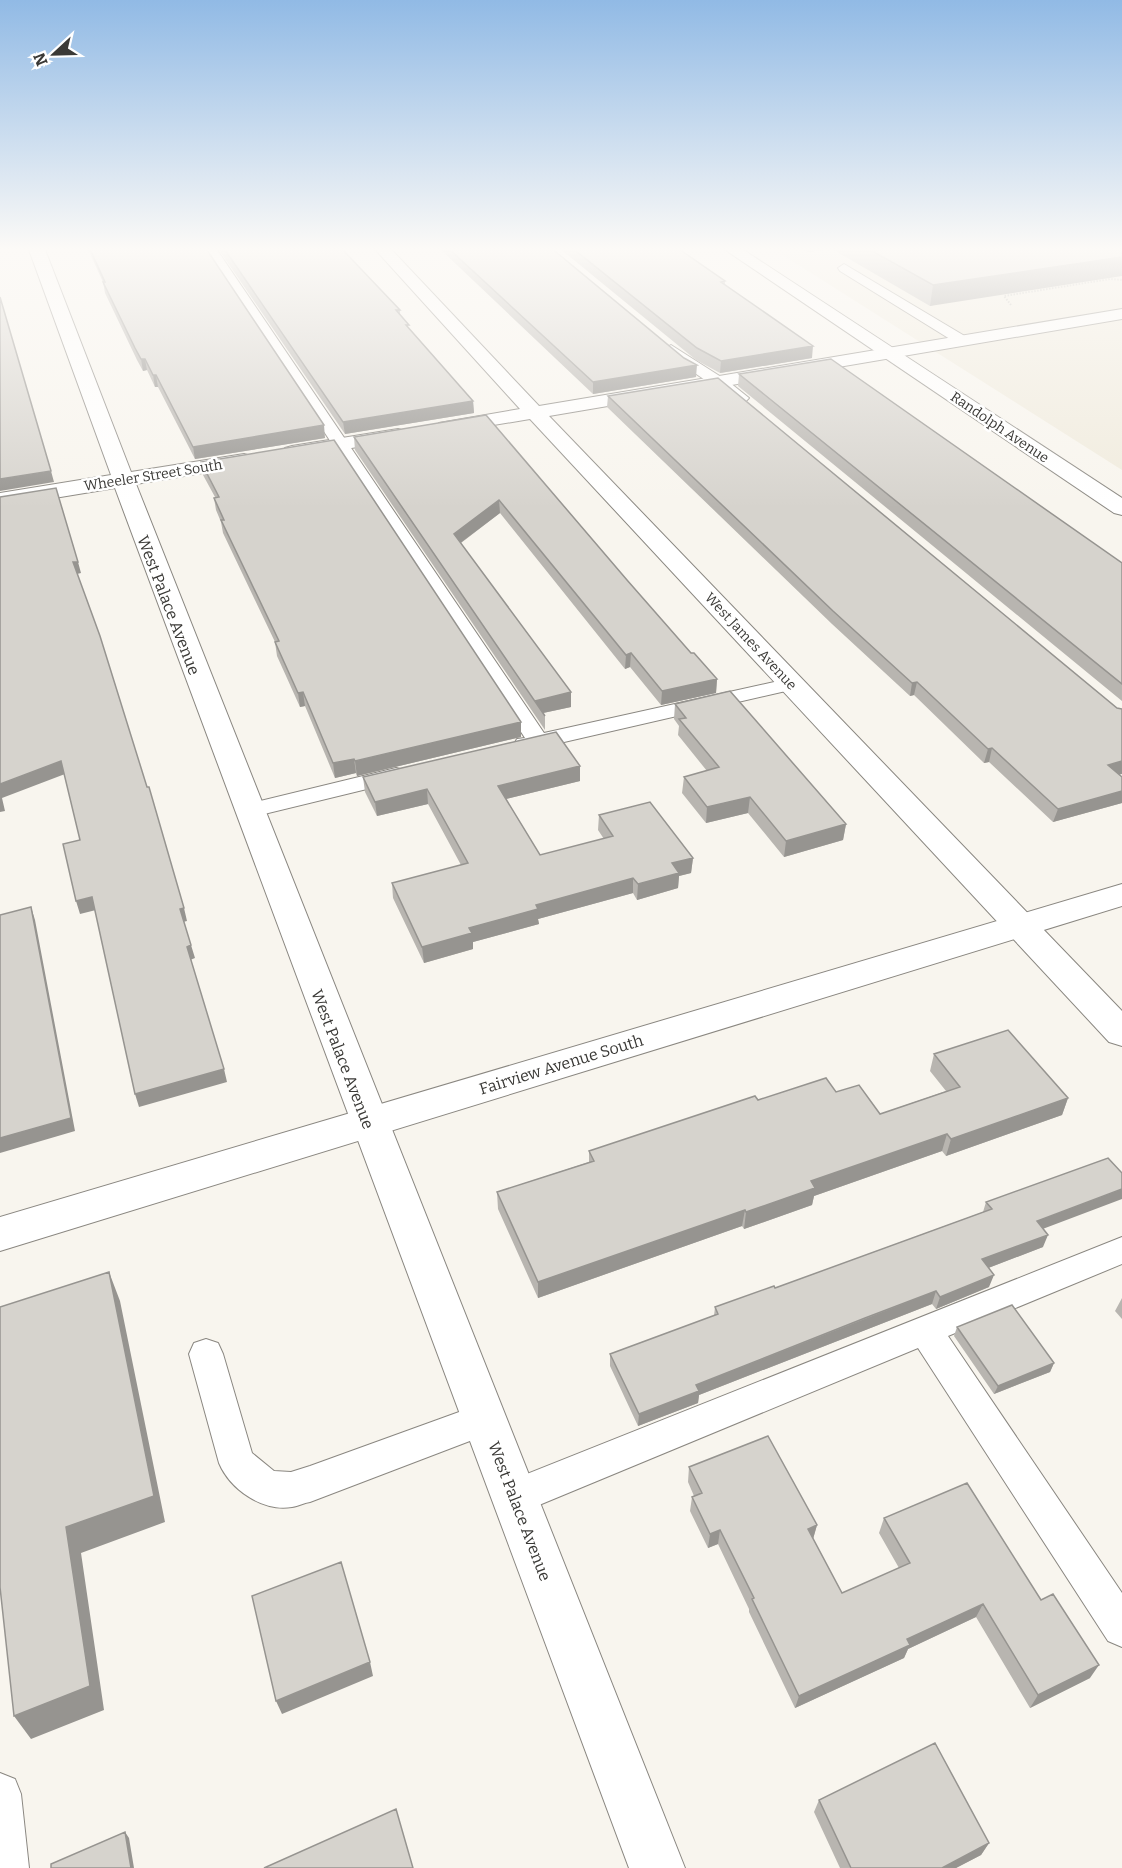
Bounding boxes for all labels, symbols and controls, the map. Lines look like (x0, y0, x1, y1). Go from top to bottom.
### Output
north arrow (24, 24, 84, 84)
text: N (29, 50, 52, 69)
street label: Randolph Avenue (947, 388, 1052, 467)
street label: Wheeler Street South (83, 456, 224, 495)
street label: West Palace Avenue (133, 533, 204, 678)
street label: West James Avenue (701, 589, 800, 694)
street label: West Palace Avenue (307, 987, 378, 1132)
street label: Fairview Avenue South (477, 1030, 645, 1098)
street label: West Palace Avenue (484, 1439, 555, 1584)

